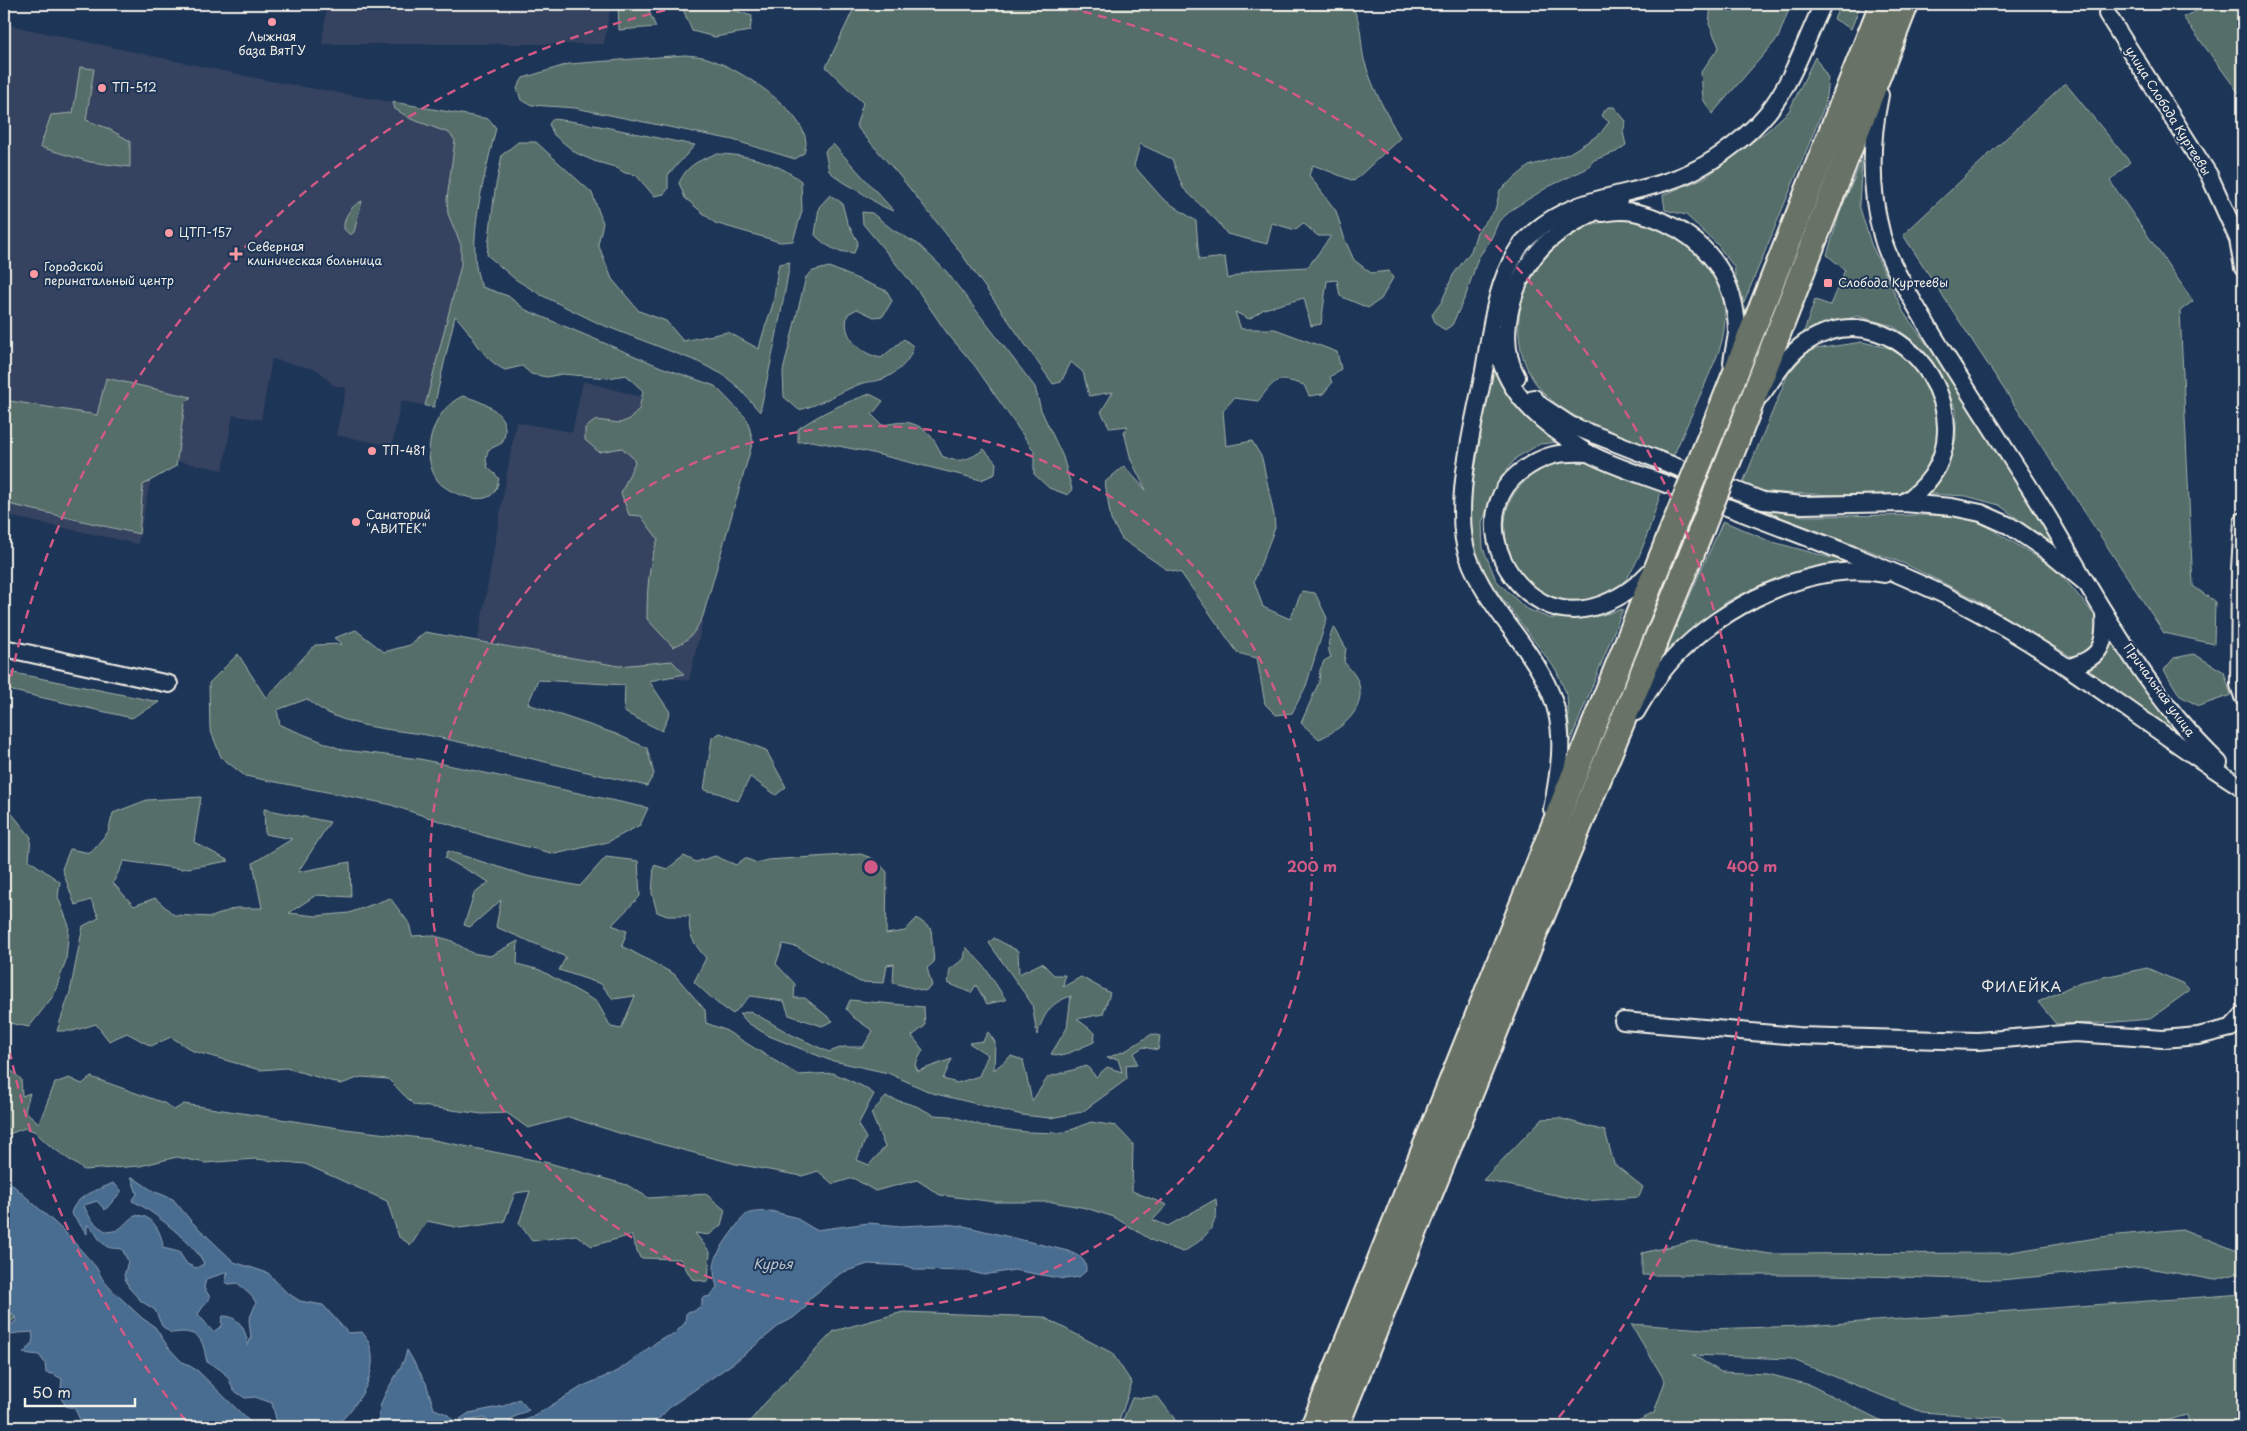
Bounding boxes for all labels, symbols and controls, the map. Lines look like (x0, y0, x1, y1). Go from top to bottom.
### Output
marker: Лыжная база ВятГУ (266, 16, 278, 28)
place label: Лыжная база ВятГУ (238, 27, 306, 59)
street label: улица Слобода Куртеевы (2122, 42, 2216, 179)
place label: ТП-512 (112, 78, 157, 96)
marker: ТП-512 (96, 82, 108, 94)
place label: ЦТП-157 (179, 223, 232, 241)
marker: ЦТП-157 (163, 227, 175, 239)
place label: Северная клиническая больница (247, 237, 382, 269)
marker: Северная клиническая больница (229, 247, 243, 261)
place label: Городской перинатальный центр (44, 257, 174, 289)
marker: Городской перинатальный центр (28, 268, 40, 280)
place label: Слобода Куртеевы (1838, 273, 1948, 291)
marker: Слобода Куртеевы (1822, 277, 1834, 289)
place label: ТП-481 (382, 441, 425, 459)
marker: ТП-481 (366, 445, 378, 457)
place label: Санаторий "АВИТЕК" (366, 505, 431, 537)
marker: Санаторий "АВИТЕК" (350, 516, 362, 528)
street label: Причальная улица (2120, 639, 2200, 740)
text: 200 m (1287, 854, 1337, 877)
text: 400 m (1727, 854, 1777, 877)
centre of rings (862, 858, 880, 876)
district label: ФИЛЕЙКА (1982, 976, 2062, 997)
water label: Курья (753, 1253, 794, 1274)
scale bar (25, 1376, 135, 1408)
text: 50 m (32, 1380, 71, 1403)

